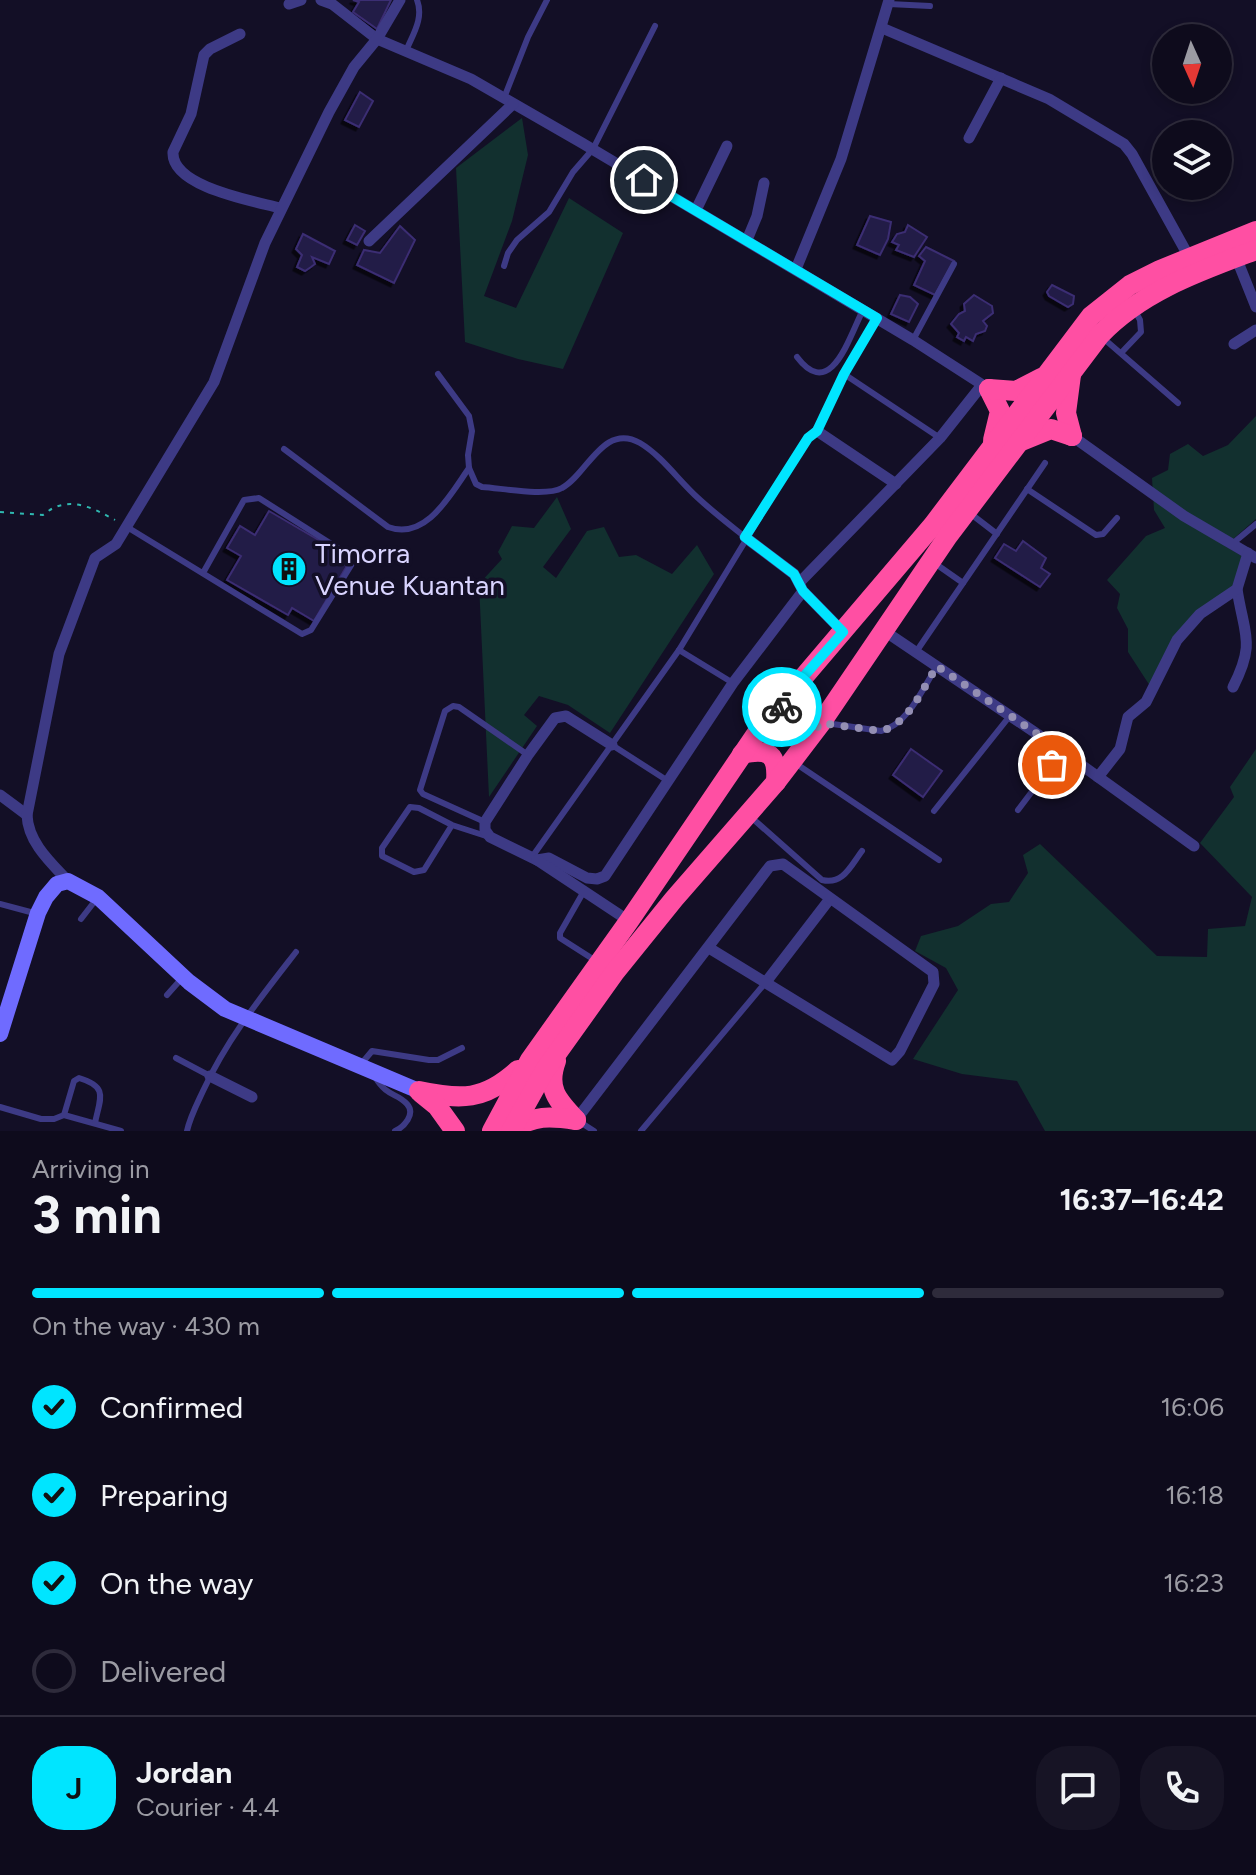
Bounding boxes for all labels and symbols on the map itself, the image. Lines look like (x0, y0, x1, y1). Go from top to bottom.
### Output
north arrow (1152, 24, 1232, 104)
pin (610, 146, 678, 214)
place label: Timorra Venue Kuantan (315, 536, 505, 602)
building icon: Timorra Venue Kuantan (270, 550, 308, 588)
courier (742, 667, 822, 747)
pin (1018, 731, 1086, 799)

